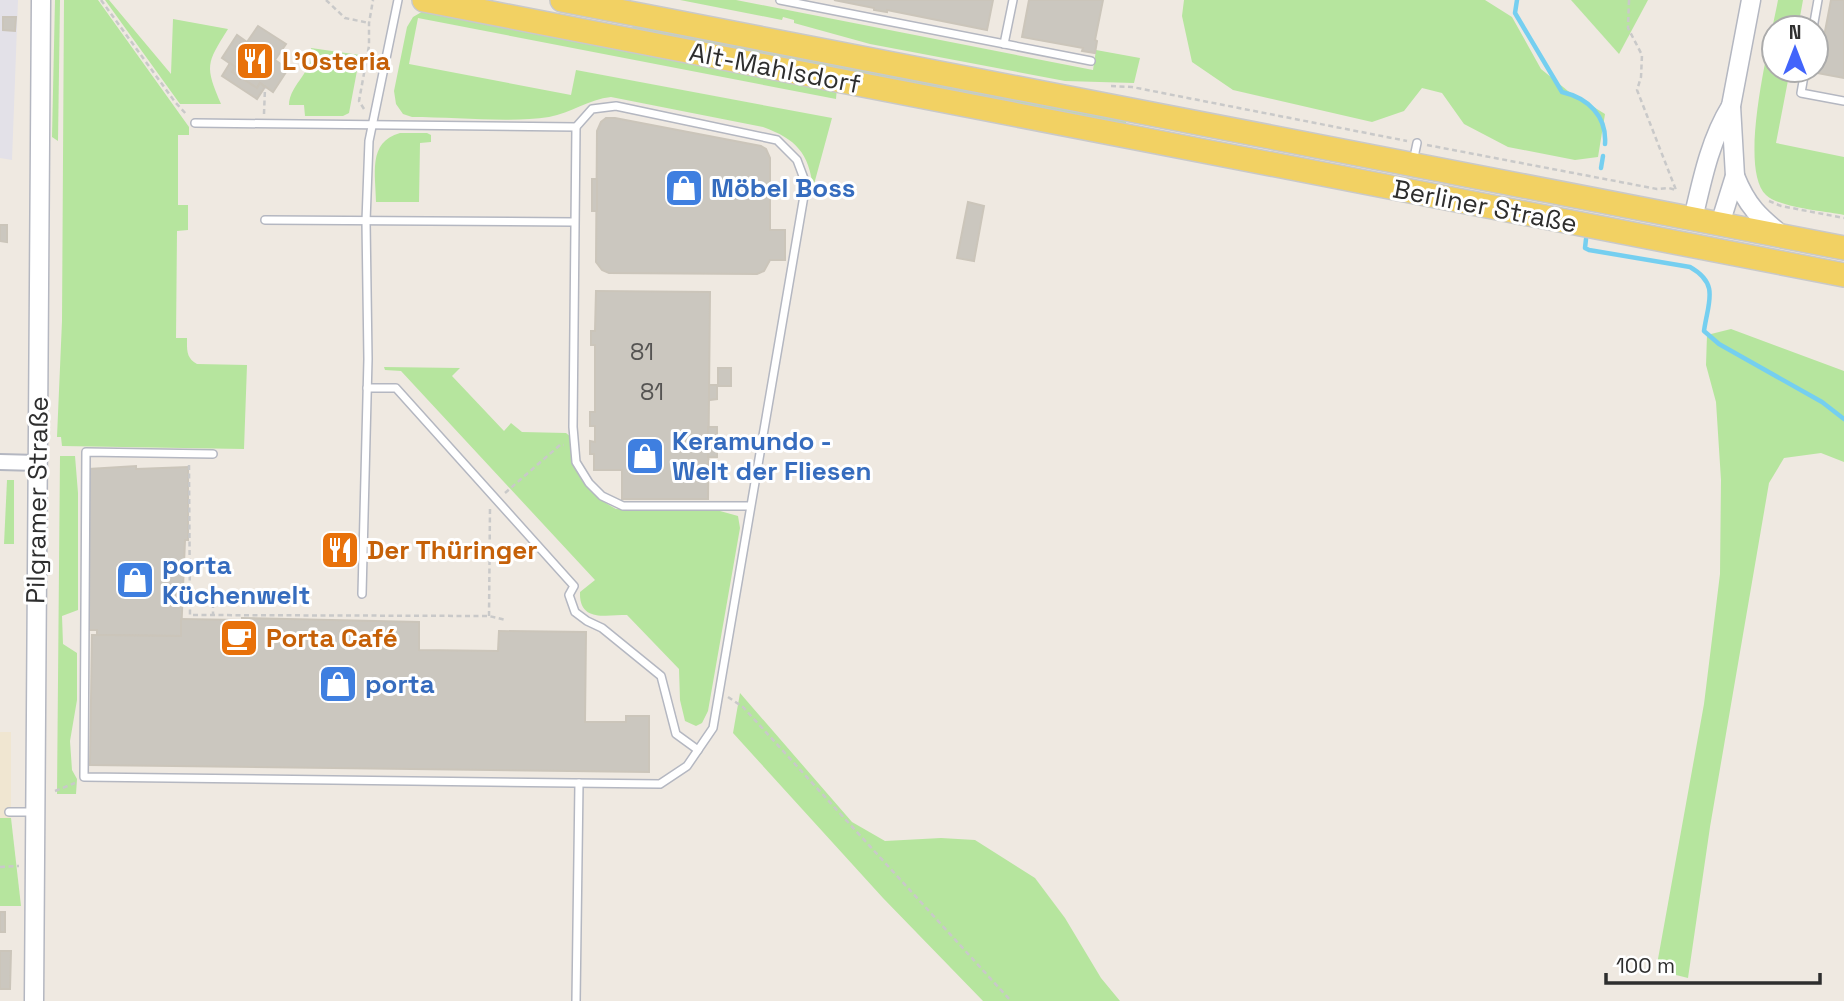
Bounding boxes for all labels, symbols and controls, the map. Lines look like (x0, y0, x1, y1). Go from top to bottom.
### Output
north arrow (1760, 14, 1830, 84)
text: N (1789, 20, 1801, 45)
street label: Alt-Mahlsdorf (687, 35, 863, 101)
restaurant icon: L'Osteria (234, 40, 276, 82)
place label: L'Osteria (282, 44, 391, 78)
shop icon: Möbel Boss (663, 167, 705, 209)
place label: Möbel Boss (711, 171, 855, 205)
street label: Berliner Straße (1390, 171, 1580, 241)
house number: 81 (630, 337, 654, 367)
house number: 81 (640, 377, 664, 407)
street label: Pilgramer Straße (18, 396, 56, 604)
place label: Keramundo - Welt der Fliesen (672, 424, 871, 488)
shop icon: Keramundo - Welt der Fliesen (624, 435, 666, 477)
restaurant icon: Der Thüringer (319, 529, 361, 571)
place label: Der Thüringer (367, 533, 538, 567)
place label: porta Küchenwelt (162, 548, 310, 612)
shop icon: porta Küchenwelt (114, 559, 156, 601)
cafe icon: Porta Café (218, 617, 260, 659)
place label: Porta Café (266, 621, 398, 655)
shop icon: porta (317, 663, 359, 705)
place label: porta (365, 667, 435, 701)
scale bar (1606, 942, 1820, 986)
text: 100 m (1616, 952, 1675, 979)

